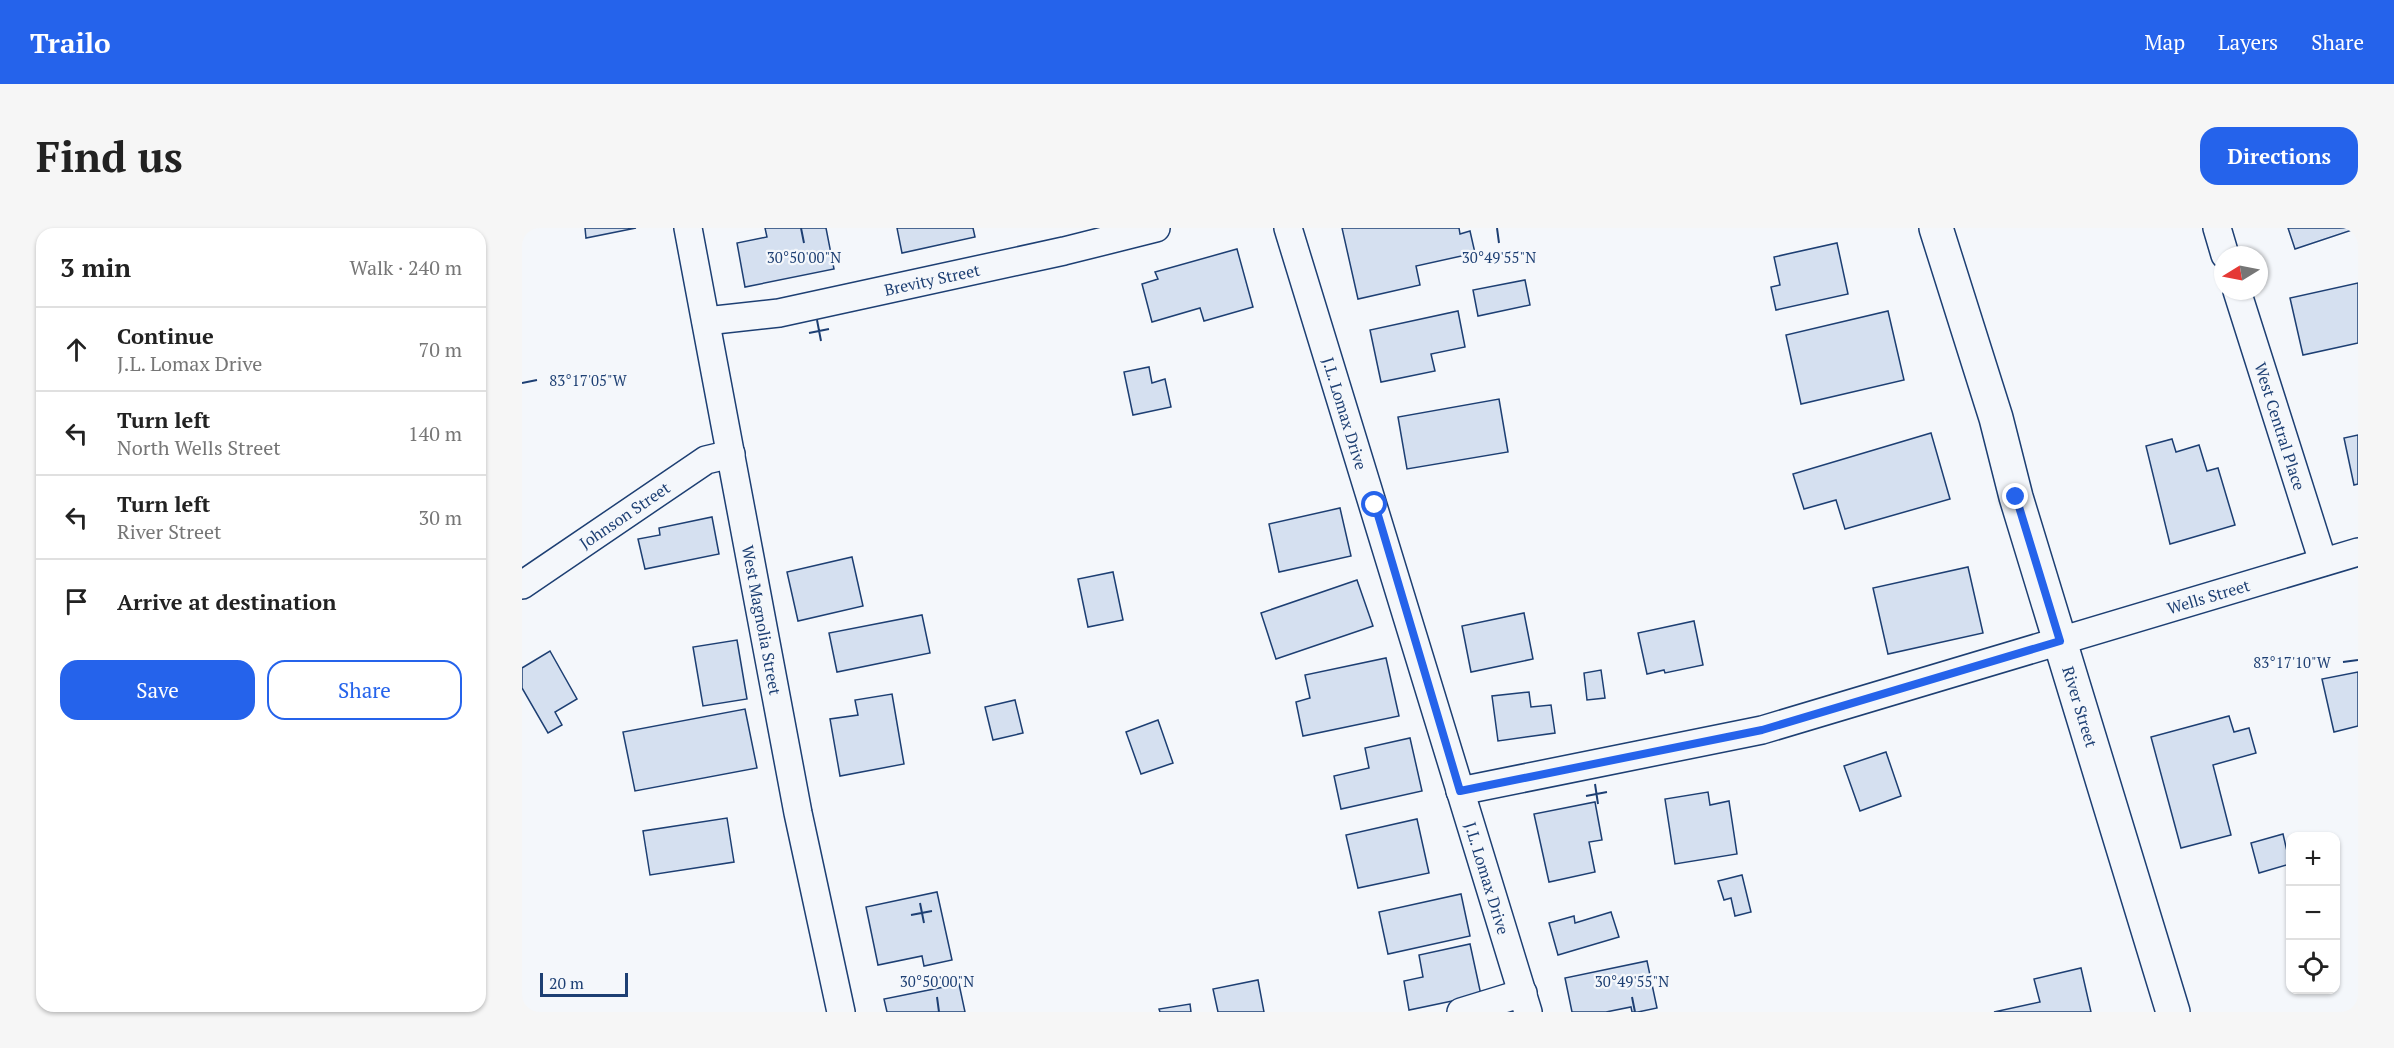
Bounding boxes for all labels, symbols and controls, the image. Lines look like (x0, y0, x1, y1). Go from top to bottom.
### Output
text: Trailo (30, 24, 111, 61)
text: Map (2144, 28, 2185, 56)
text: Layers (2218, 28, 2278, 56)
text: Share (2311, 28, 2364, 56)
button: Directions (2200, 127, 2358, 185)
text: Find us (36, 128, 183, 184)
north arrow (2214, 246, 2268, 300)
text: 30°50'00"N (767, 247, 841, 267)
text: 30°49'55"N (1462, 247, 1536, 267)
text: 3 min (60, 250, 131, 284)
text: Walk · 240 m (350, 254, 462, 281)
street label: Brevity Street (882, 259, 982, 301)
text: Continue (117, 321, 214, 350)
icon: ahead (60, 333, 93, 366)
text: 70 m (419, 336, 462, 363)
text: J.L. Lomax Drive (117, 350, 262, 377)
street label: J.L. Lomax Drive (1317, 355, 1372, 472)
street label: West Central Place (2249, 360, 2311, 493)
text: 83°17'05"W (549, 370, 628, 390)
text: Turn left (117, 405, 210, 434)
icon: left (60, 417, 93, 450)
text: 140 m (408, 420, 462, 447)
text: North Wells Street (117, 434, 281, 461)
street label: Johnson Street (575, 477, 674, 554)
route end (2002, 483, 2028, 509)
text: Turn left (117, 489, 210, 518)
route start (1361, 491, 1387, 517)
icon: left (60, 501, 93, 534)
text: 30 m (419, 504, 462, 531)
text: River Street (117, 518, 222, 545)
street label: West Magnolia Street (737, 543, 787, 697)
street label: Wells Street (2164, 574, 2252, 619)
icon: arrive (60, 585, 93, 618)
text: Arrive at destination (117, 587, 336, 616)
text: 83°17'10"W (2253, 652, 2332, 672)
button: Save (60, 660, 255, 720)
button: Share (267, 660, 462, 720)
street label: River Street (2057, 663, 2103, 750)
street label: J.L. Lomax Drive (1459, 819, 1515, 937)
map controls (2286, 832, 2340, 994)
button: + (2286, 832, 2340, 886)
button: − (2286, 886, 2340, 940)
button: locate (2286, 940, 2340, 994)
scale bar (540, 970, 628, 998)
text: 30°50'00"N (900, 971, 974, 991)
text: 30°49'55"N (1595, 971, 1669, 991)
text: 20 m (549, 972, 584, 994)

